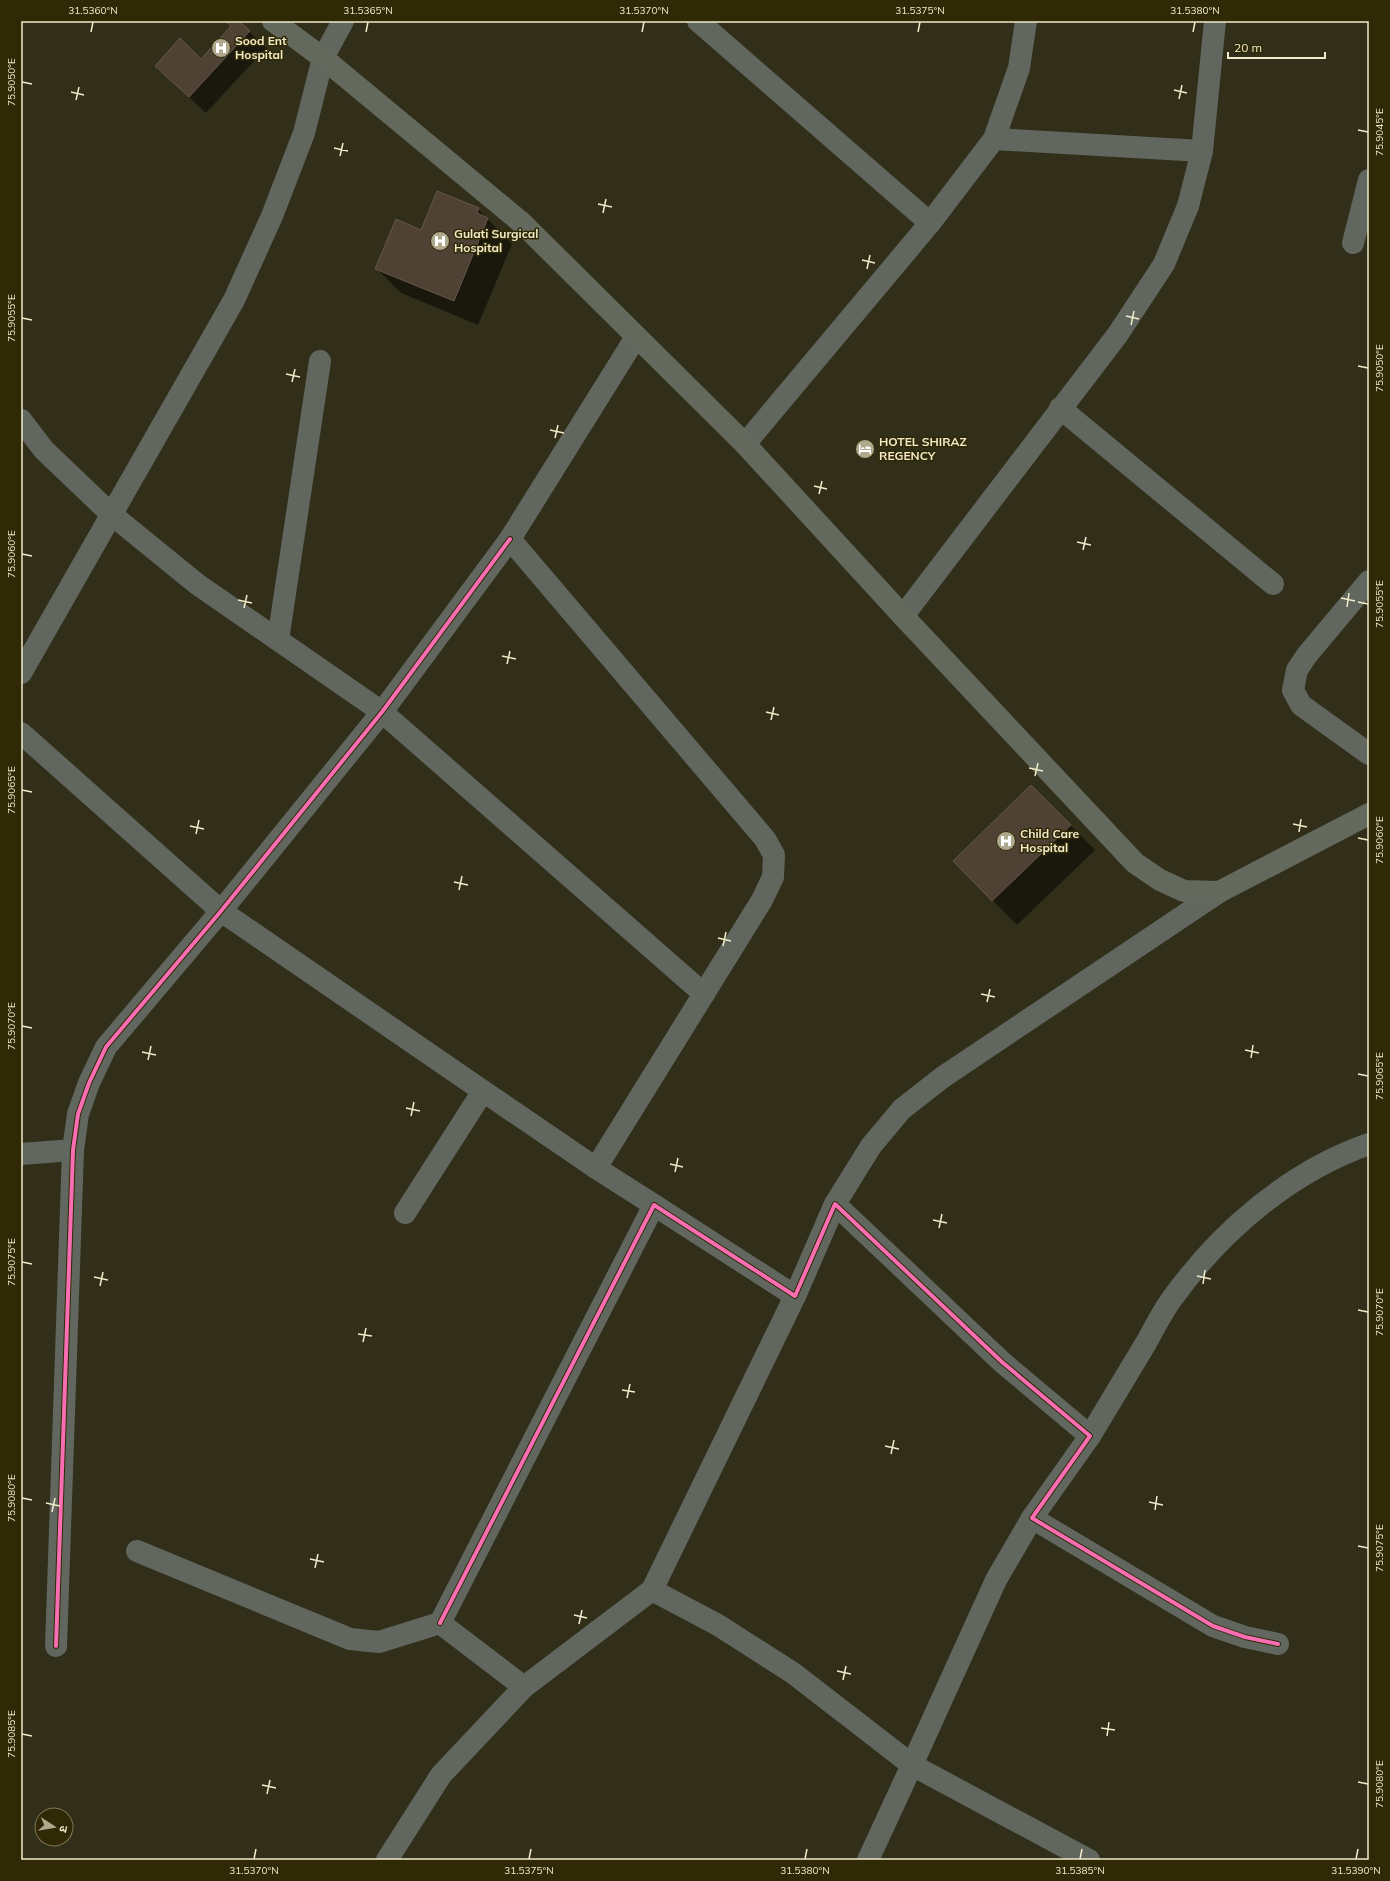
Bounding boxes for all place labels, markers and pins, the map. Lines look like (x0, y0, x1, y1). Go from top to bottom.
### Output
place label: Sood Ent Hospital (235, 33, 287, 62)
hospital icon: Sood Ent Hospital (210, 37, 232, 59)
place label: Gulati Surgical Hospital (454, 226, 538, 255)
hospital icon: Gulati Surgical Hospital (429, 230, 451, 252)
place label: HOTEL SHIRAZ REGENCY (879, 434, 967, 463)
hotel icon: HOTEL SHIRAZ REGENCY (854, 438, 876, 460)
place label: Child Care Hospital (1020, 826, 1080, 855)
hospital icon: Child Care Hospital (995, 830, 1017, 852)

